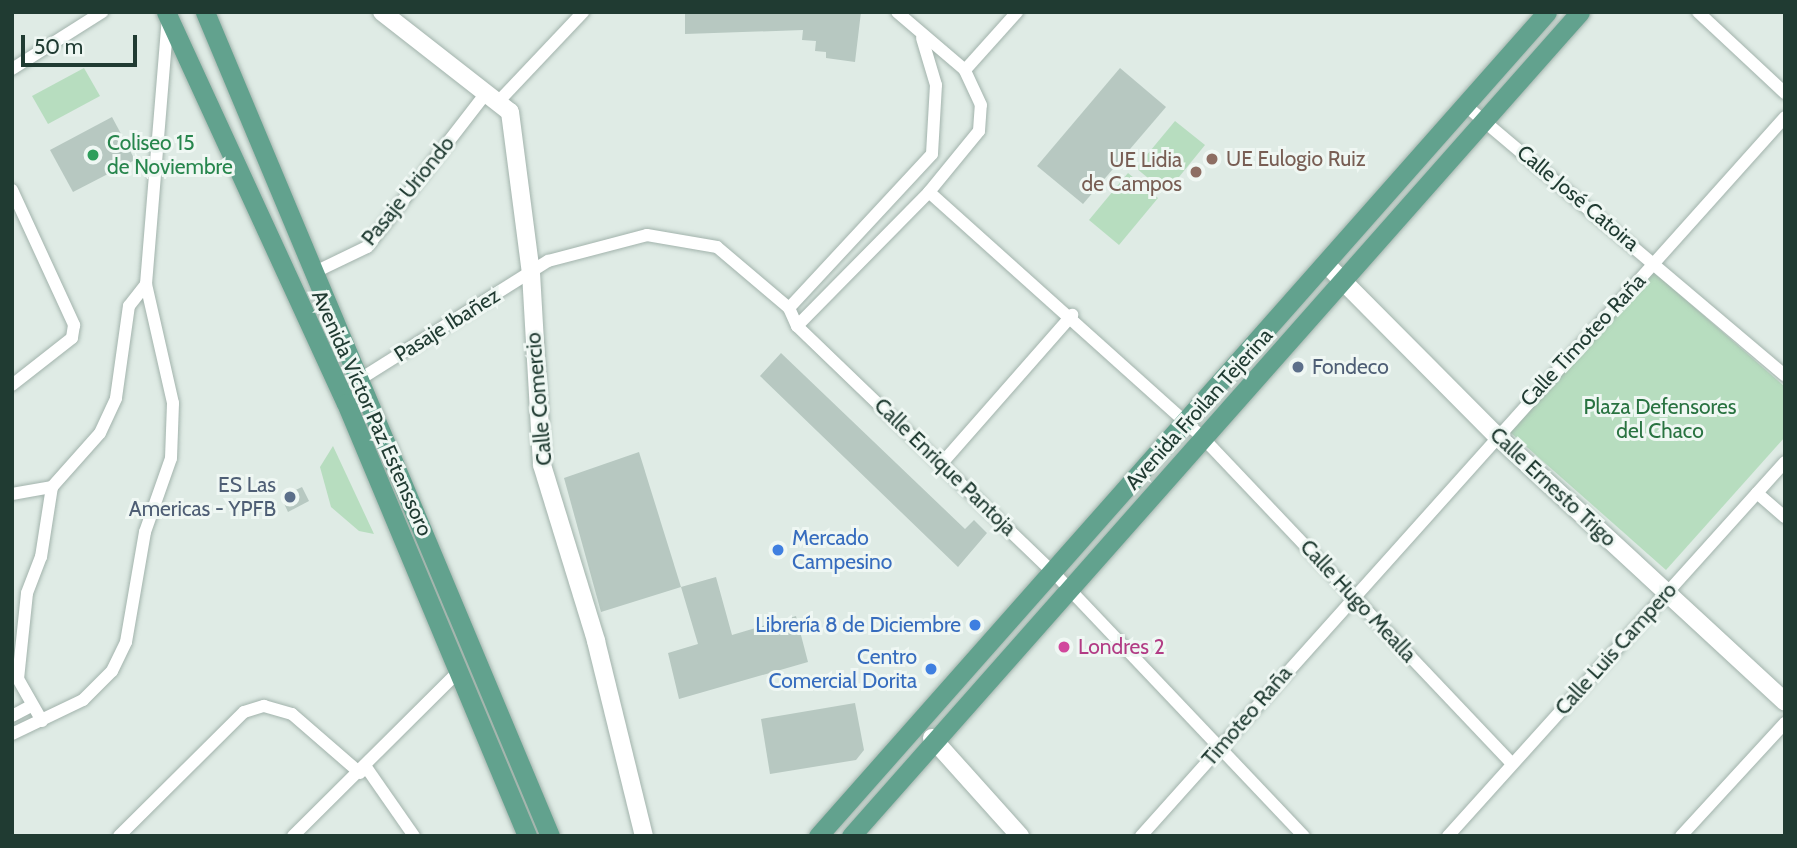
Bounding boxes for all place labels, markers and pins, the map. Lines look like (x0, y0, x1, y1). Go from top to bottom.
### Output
place label: Coliseo 15 de Noviembre (107, 130, 233, 180)
place label: UE Eulogio Ruiz (1226, 146, 1366, 172)
marker: Coliseo 15 de Noviembre (85, 147, 101, 163)
place label: UE Lidia de Campos (1081, 147, 1182, 197)
marker: UE Eulogio Ruiz (1204, 151, 1220, 167)
marker: UE Lidia de Campos (1188, 164, 1204, 180)
place label: Fondeco (1312, 354, 1389, 380)
marker: Fondeco (1290, 359, 1306, 375)
place label: ES Las Americas - YPFB (129, 472, 276, 522)
marker: ES Las Americas - YPFB (282, 489, 298, 505)
place label: Mercado Campesino (792, 525, 892, 575)
marker: Mercado Campesino (770, 542, 786, 558)
place label: Librería 8 de Diciembre (755, 612, 961, 638)
marker: Librería 8 de Diciembre (967, 617, 983, 633)
place label: Londres 2 (1078, 634, 1165, 660)
marker: Londres 2 (1056, 639, 1072, 655)
place label: Centro Comercial Dorita (769, 644, 917, 694)
marker: Centro Comercial Dorita (923, 661, 939, 677)

